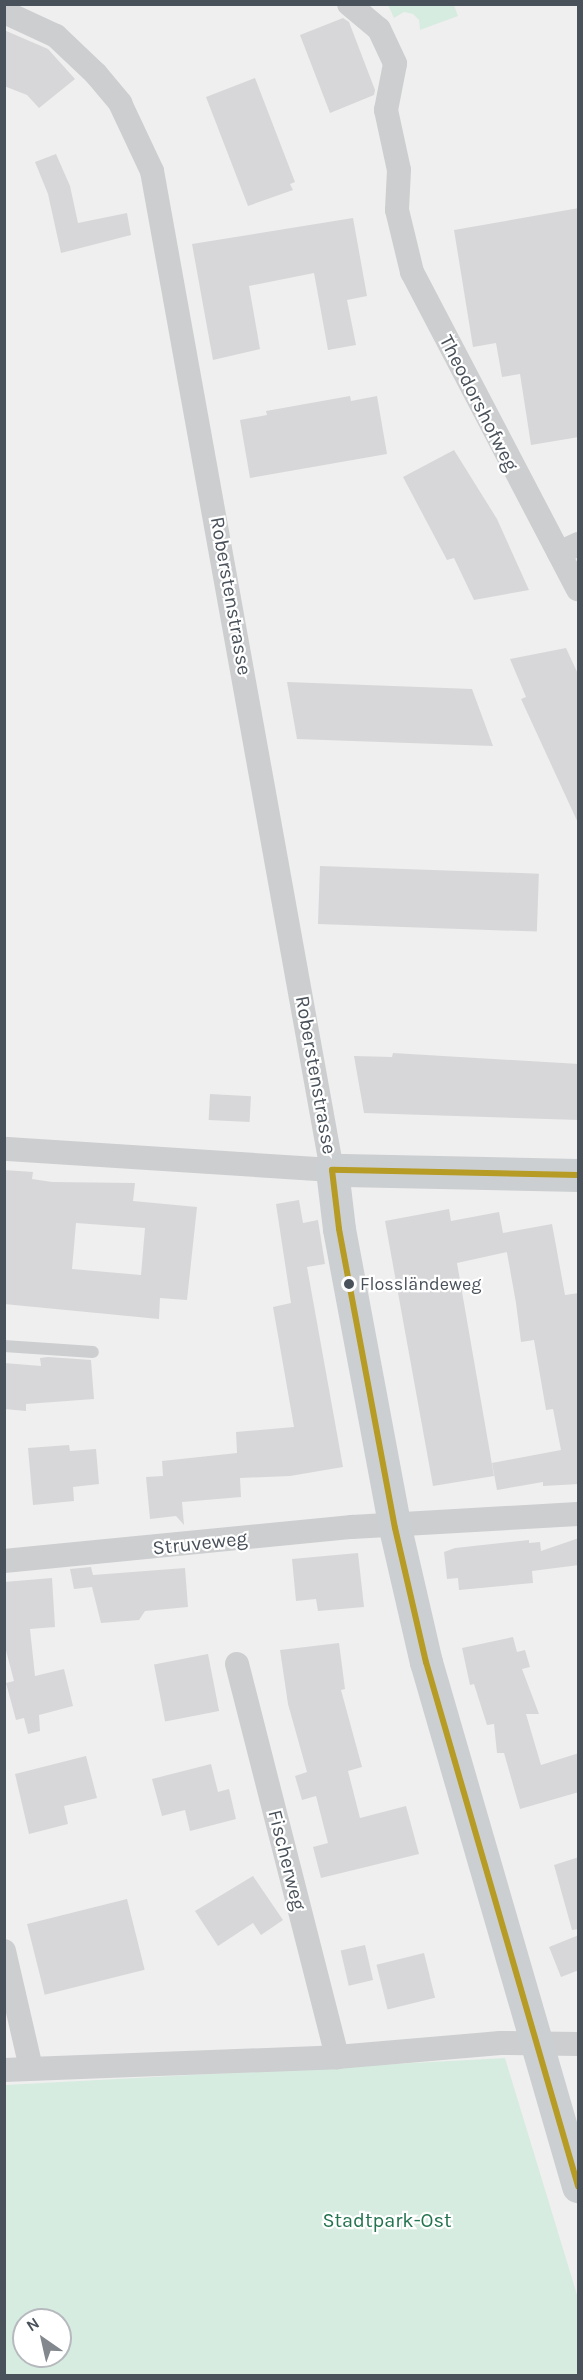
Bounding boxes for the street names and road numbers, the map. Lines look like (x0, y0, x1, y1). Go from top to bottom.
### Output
street label: Theodorshofweg (434, 331, 524, 475)
street label: Roberstenstrasse (205, 515, 257, 677)
street label: Roberstenstrasse (290, 994, 342, 1156)
street label: Struveweg (151, 1526, 249, 1560)
street label: Fischerweg (263, 1807, 311, 1913)

